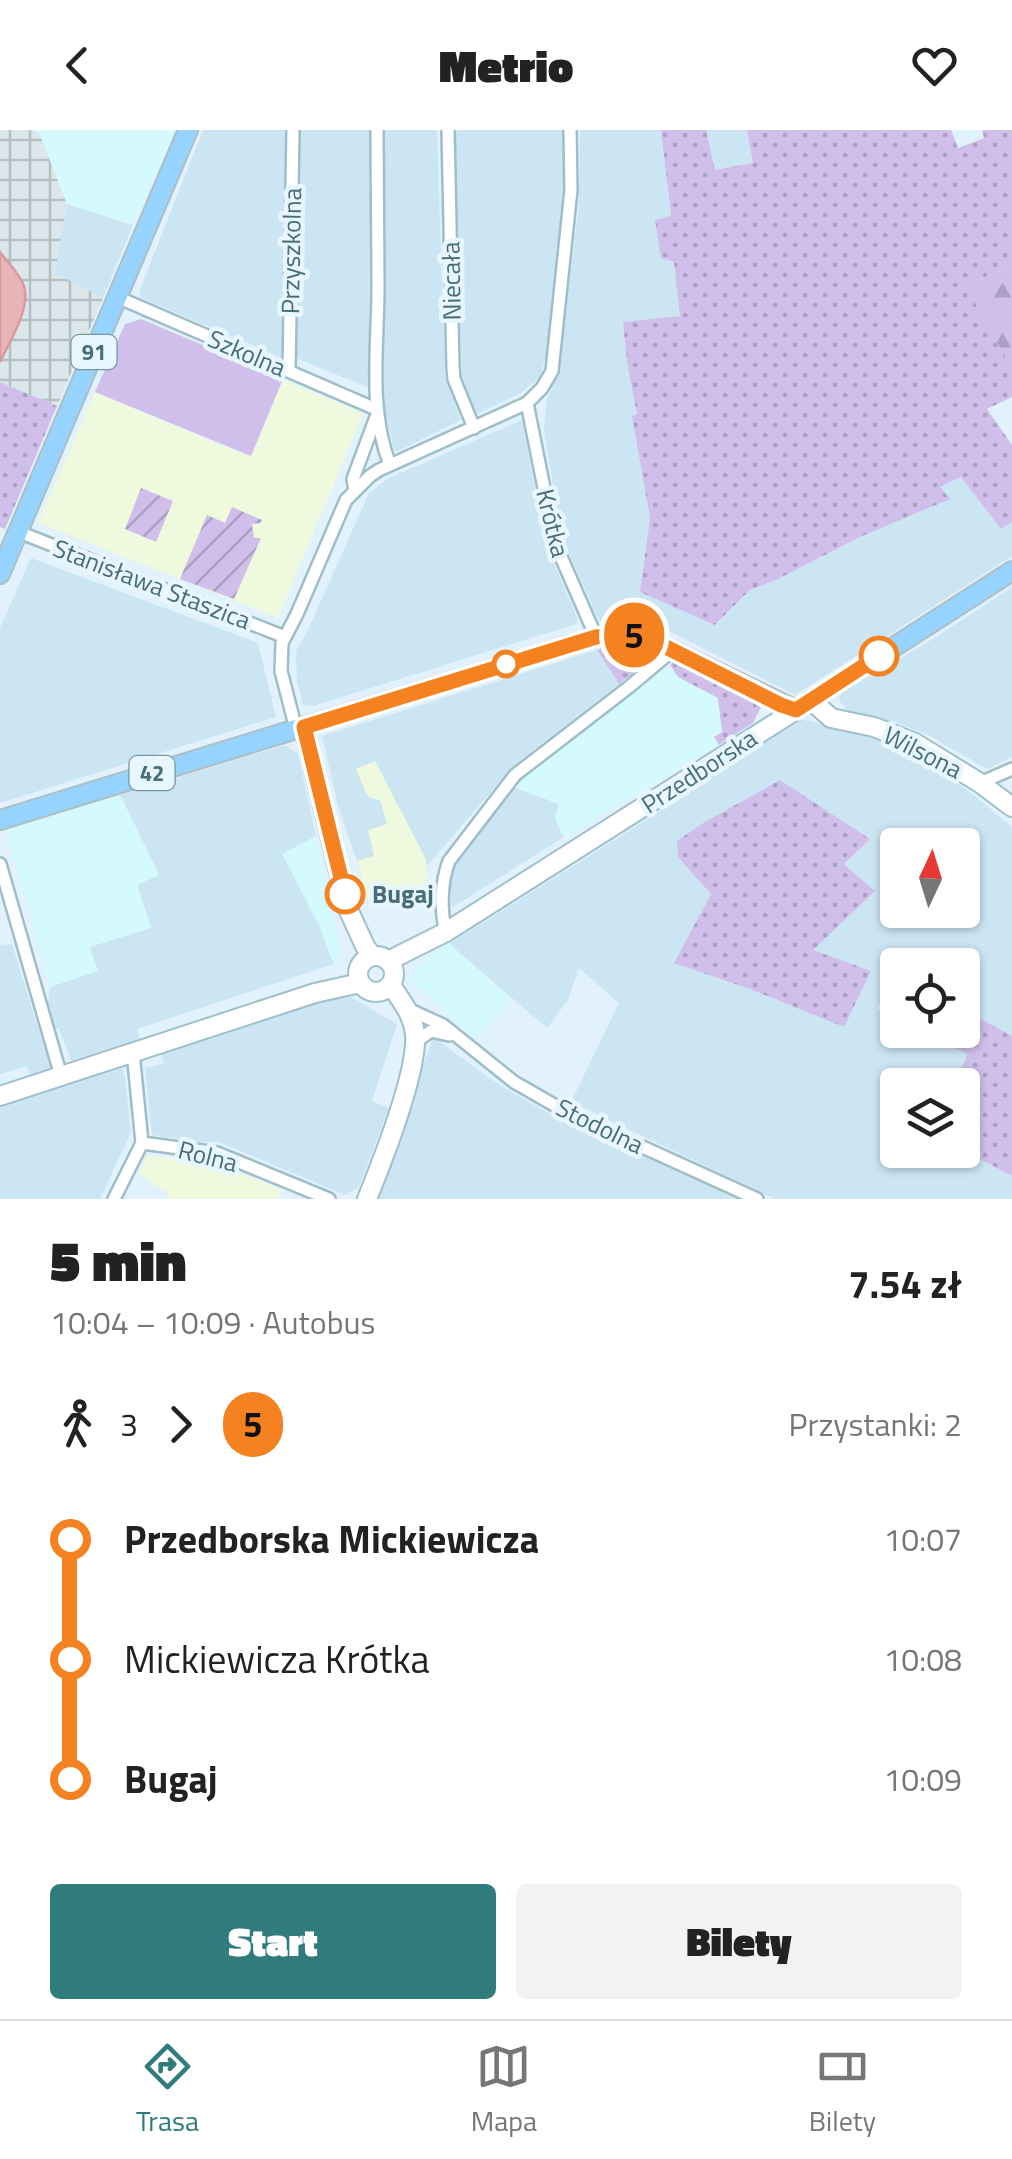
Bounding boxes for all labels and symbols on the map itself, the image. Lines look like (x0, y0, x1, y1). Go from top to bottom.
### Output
street label: Przyszkolna (271, 187, 311, 314)
street label: Niecała (431, 241, 471, 321)
street label: Szkolna (202, 320, 292, 387)
road number: 91 (72, 335, 116, 369)
street label: Krótka (526, 485, 580, 561)
street label: Stanisława Staszica (48, 529, 257, 639)
line badge: 5 (602, 602, 666, 668)
unlabelled marker (860, 637, 898, 675)
unlabelled marker (493, 651, 519, 677)
street label: Wilsona (877, 716, 970, 788)
street label: Przedborska (633, 719, 765, 823)
road number: 42 (130, 756, 174, 790)
north arrow (880, 828, 980, 928)
marker: Bugaj (326, 875, 364, 913)
place label: Bugaj (372, 875, 434, 913)
street label: Stodolna (550, 1088, 651, 1164)
street label: Rolna (174, 1130, 242, 1182)

